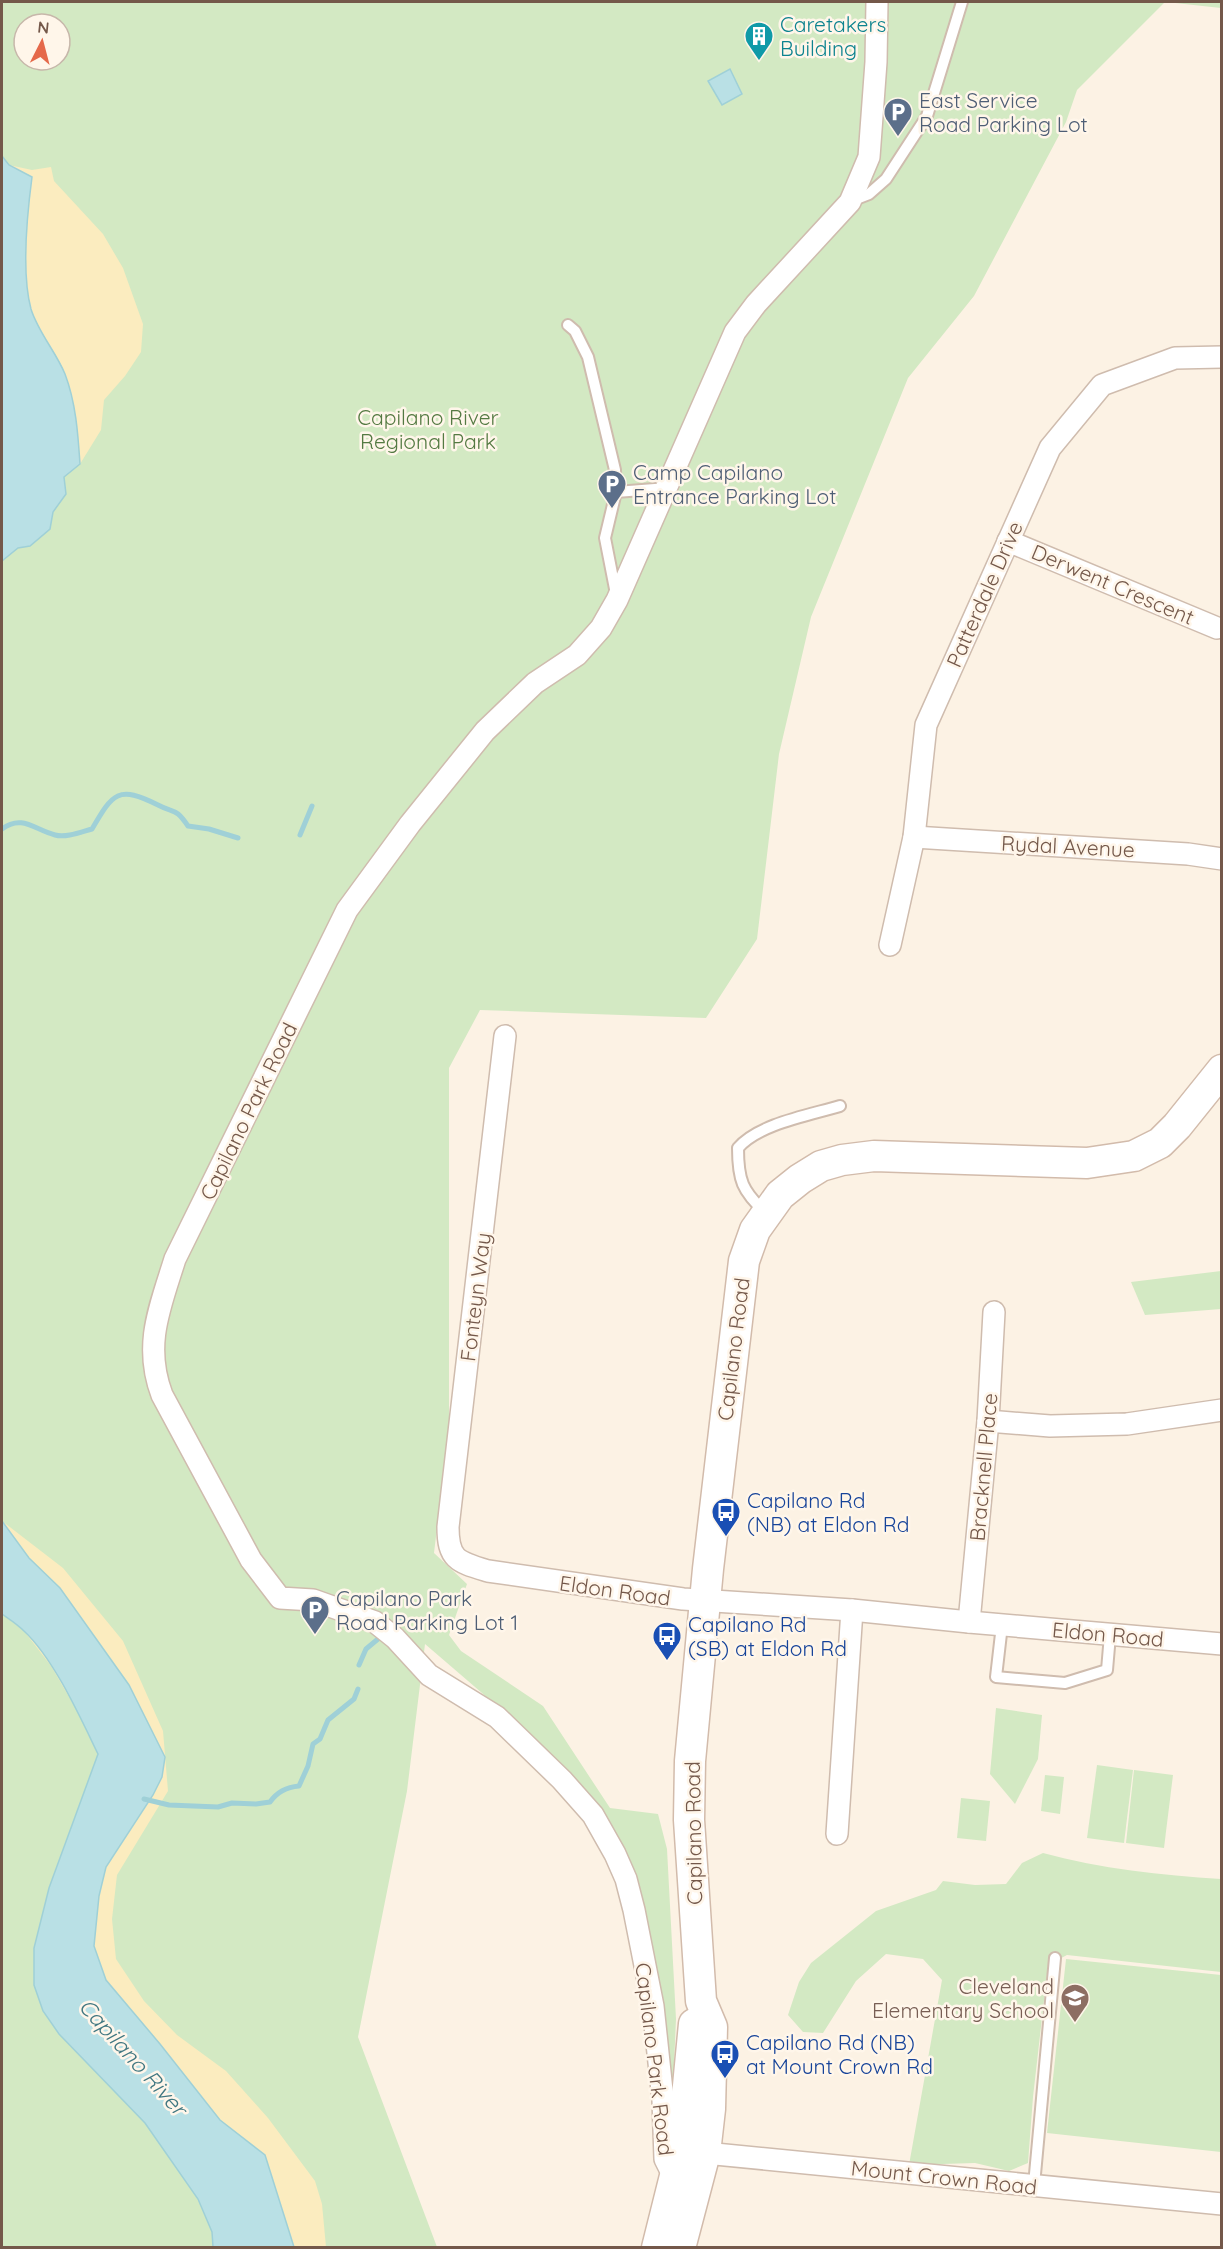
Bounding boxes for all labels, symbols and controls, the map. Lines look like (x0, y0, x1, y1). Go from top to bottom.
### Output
place label: Caretakers Building (780, 11, 886, 61)
north arrow (12, 12, 72, 72)
text: N (37, 17, 50, 38)
building icon: Caretakers Building (743, 20, 775, 62)
place label: East Service Road Parking Lot (919, 87, 1088, 137)
parking icon: East Service Road Parking Lot (882, 96, 914, 138)
park label: Capilano River Regional Park (357, 404, 499, 454)
place label: Camp Capilano Entrance Parking Lot (633, 459, 836, 509)
parking icon: Camp Capilano Entrance Parking Lot (596, 468, 628, 510)
street label: Patterdale Drive (940, 517, 1028, 671)
street label: Derwent Crescent (1028, 538, 1198, 630)
street label: Rydal Avenue (1001, 830, 1135, 862)
street label: Capilano Park Road (194, 1018, 302, 1204)
street label: Fonteyn Way (454, 1231, 496, 1363)
street label: Capilano Road (711, 1276, 755, 1422)
street label: Bracknell Place (964, 1392, 1002, 1542)
place label: Capilano Rd (NB) at Eldon Rd (747, 1487, 910, 1537)
bus stop icon: Capilano Rd (NB) at Eldon Rd (710, 1496, 742, 1538)
street label: Eldon Road (558, 1569, 672, 1611)
place label: Capilano Park Road Parking Lot 1 (336, 1585, 518, 1635)
parking icon: Capilano Park Road Parking Lot 1 (299, 1594, 331, 1636)
place label: Capilano Rd (SB) at Eldon Rd (688, 1611, 847, 1661)
street label: Eldon Road (1051, 1616, 1165, 1652)
bus stop icon: Capilano Rd (SB) at Eldon Rd (651, 1620, 683, 1662)
street label: Capilano Road (679, 1761, 707, 1905)
street label: Capilano Park Road (630, 1961, 680, 2157)
place label: Cleveland Elementary School (872, 1973, 1054, 2023)
school or university icon: Cleveland Elementary School (1059, 1982, 1091, 2024)
water label: Capilano River (73, 1993, 195, 2123)
place label: Capilano Rd (NB) at Mount Crown Rd (746, 2029, 933, 2079)
bus stop icon: Capilano Rd (NB) at Mount Crown Rd (709, 2038, 741, 2080)
street label: Mount Crown Road (850, 2154, 1038, 2200)

